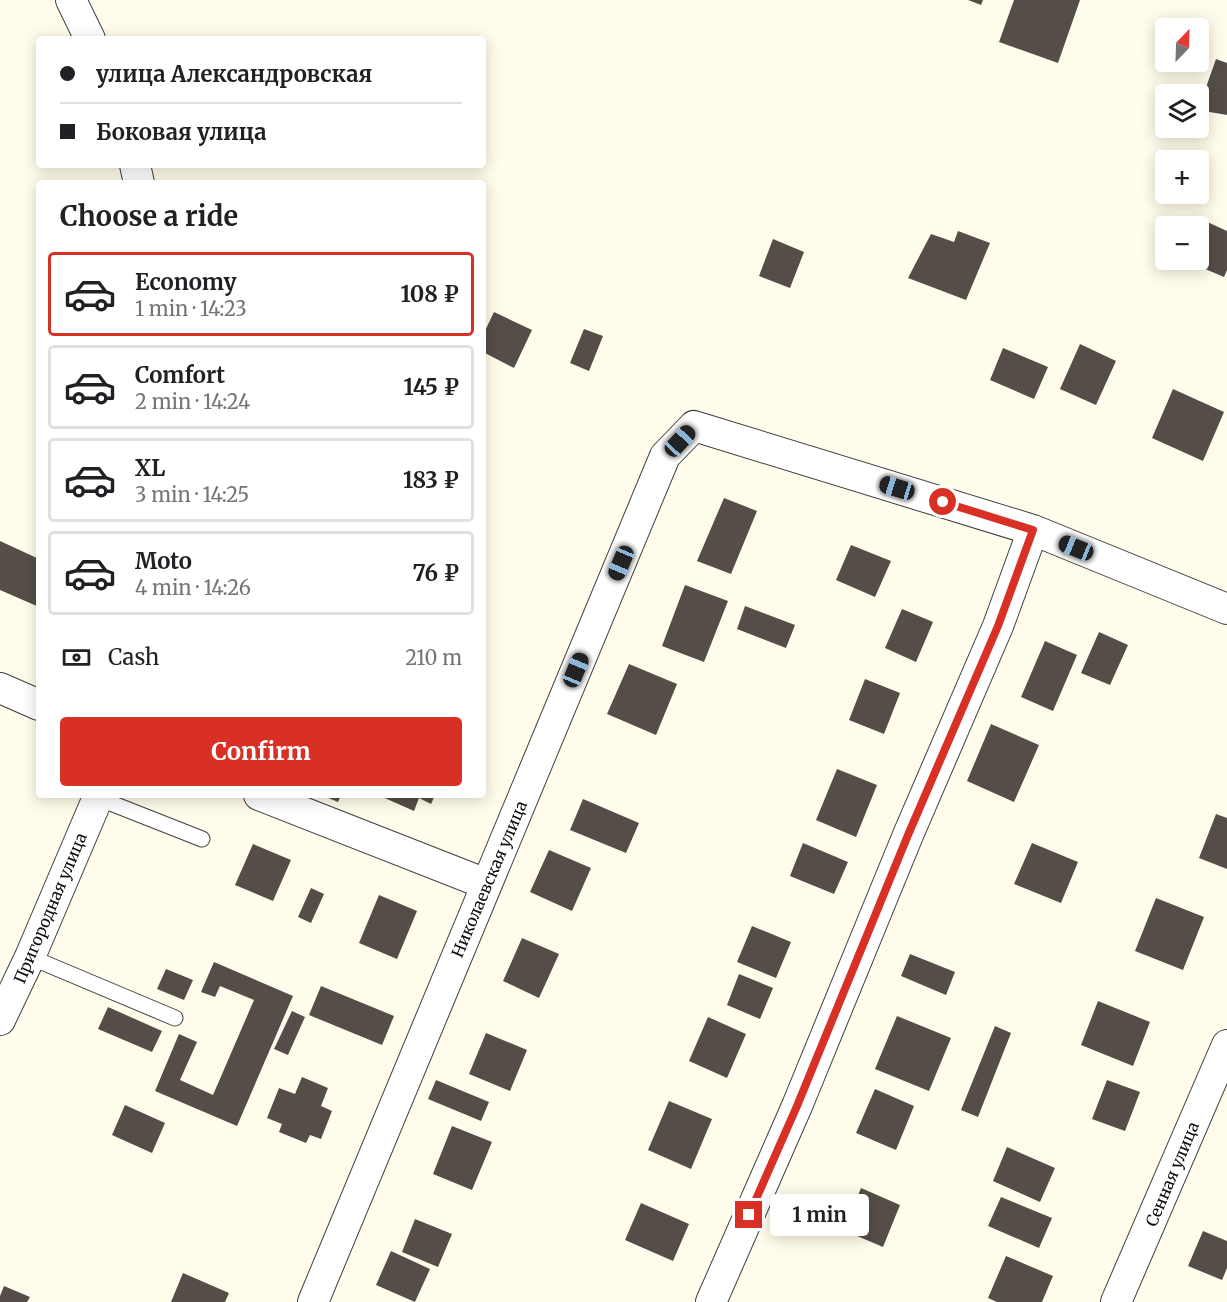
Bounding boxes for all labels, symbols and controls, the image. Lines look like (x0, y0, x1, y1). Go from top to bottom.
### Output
north arrow (1155, 18, 1209, 72)
map controls (1155, 18, 1209, 270)
text: улица Александровская (96, 60, 372, 88)
button: layers (1155, 84, 1209, 138)
text: Боковая улица (96, 118, 267, 146)
button: + (1155, 150, 1209, 204)
text: Choose a ride (60, 199, 238, 233)
button: − (1155, 216, 1209, 270)
icon: car (63, 267, 117, 321)
text: Economy (135, 268, 236, 296)
text: 108 ₽ (401, 280, 459, 308)
text: 1 min · 14:23 (135, 296, 247, 321)
icon: car (63, 360, 117, 414)
text: Comfort (135, 361, 225, 389)
text: 145 ₽ (404, 373, 459, 401)
text: 2 min · 14:24 (135, 389, 250, 414)
car (661, 422, 699, 460)
icon: car (63, 453, 117, 507)
text: XL (135, 454, 165, 482)
text: 183 ₽ (403, 466, 459, 494)
car (877, 474, 917, 502)
text: 3 min · 14:25 (135, 482, 249, 507)
route start (929, 488, 956, 515)
car (1056, 533, 1096, 563)
car (606, 543, 636, 583)
icon: car (63, 546, 117, 600)
text: Moto (135, 547, 192, 575)
text: 76 ₽ (413, 559, 459, 587)
text: 4 min · 14:26 (135, 575, 251, 600)
icon: cash (60, 641, 93, 674)
text: Cash (108, 643, 159, 671)
text: 210 m (405, 645, 462, 670)
car (561, 650, 591, 690)
button: Confirm (60, 717, 462, 786)
street label: Николаевская улица (447, 797, 531, 960)
street label: Пригородная улица (9, 829, 91, 986)
street label: Сенная улица (1141, 1118, 1203, 1229)
callout: 1 min (770, 1194, 869, 1236)
route end (735, 1201, 762, 1228)
text: 1 min (792, 1202, 847, 1227)

